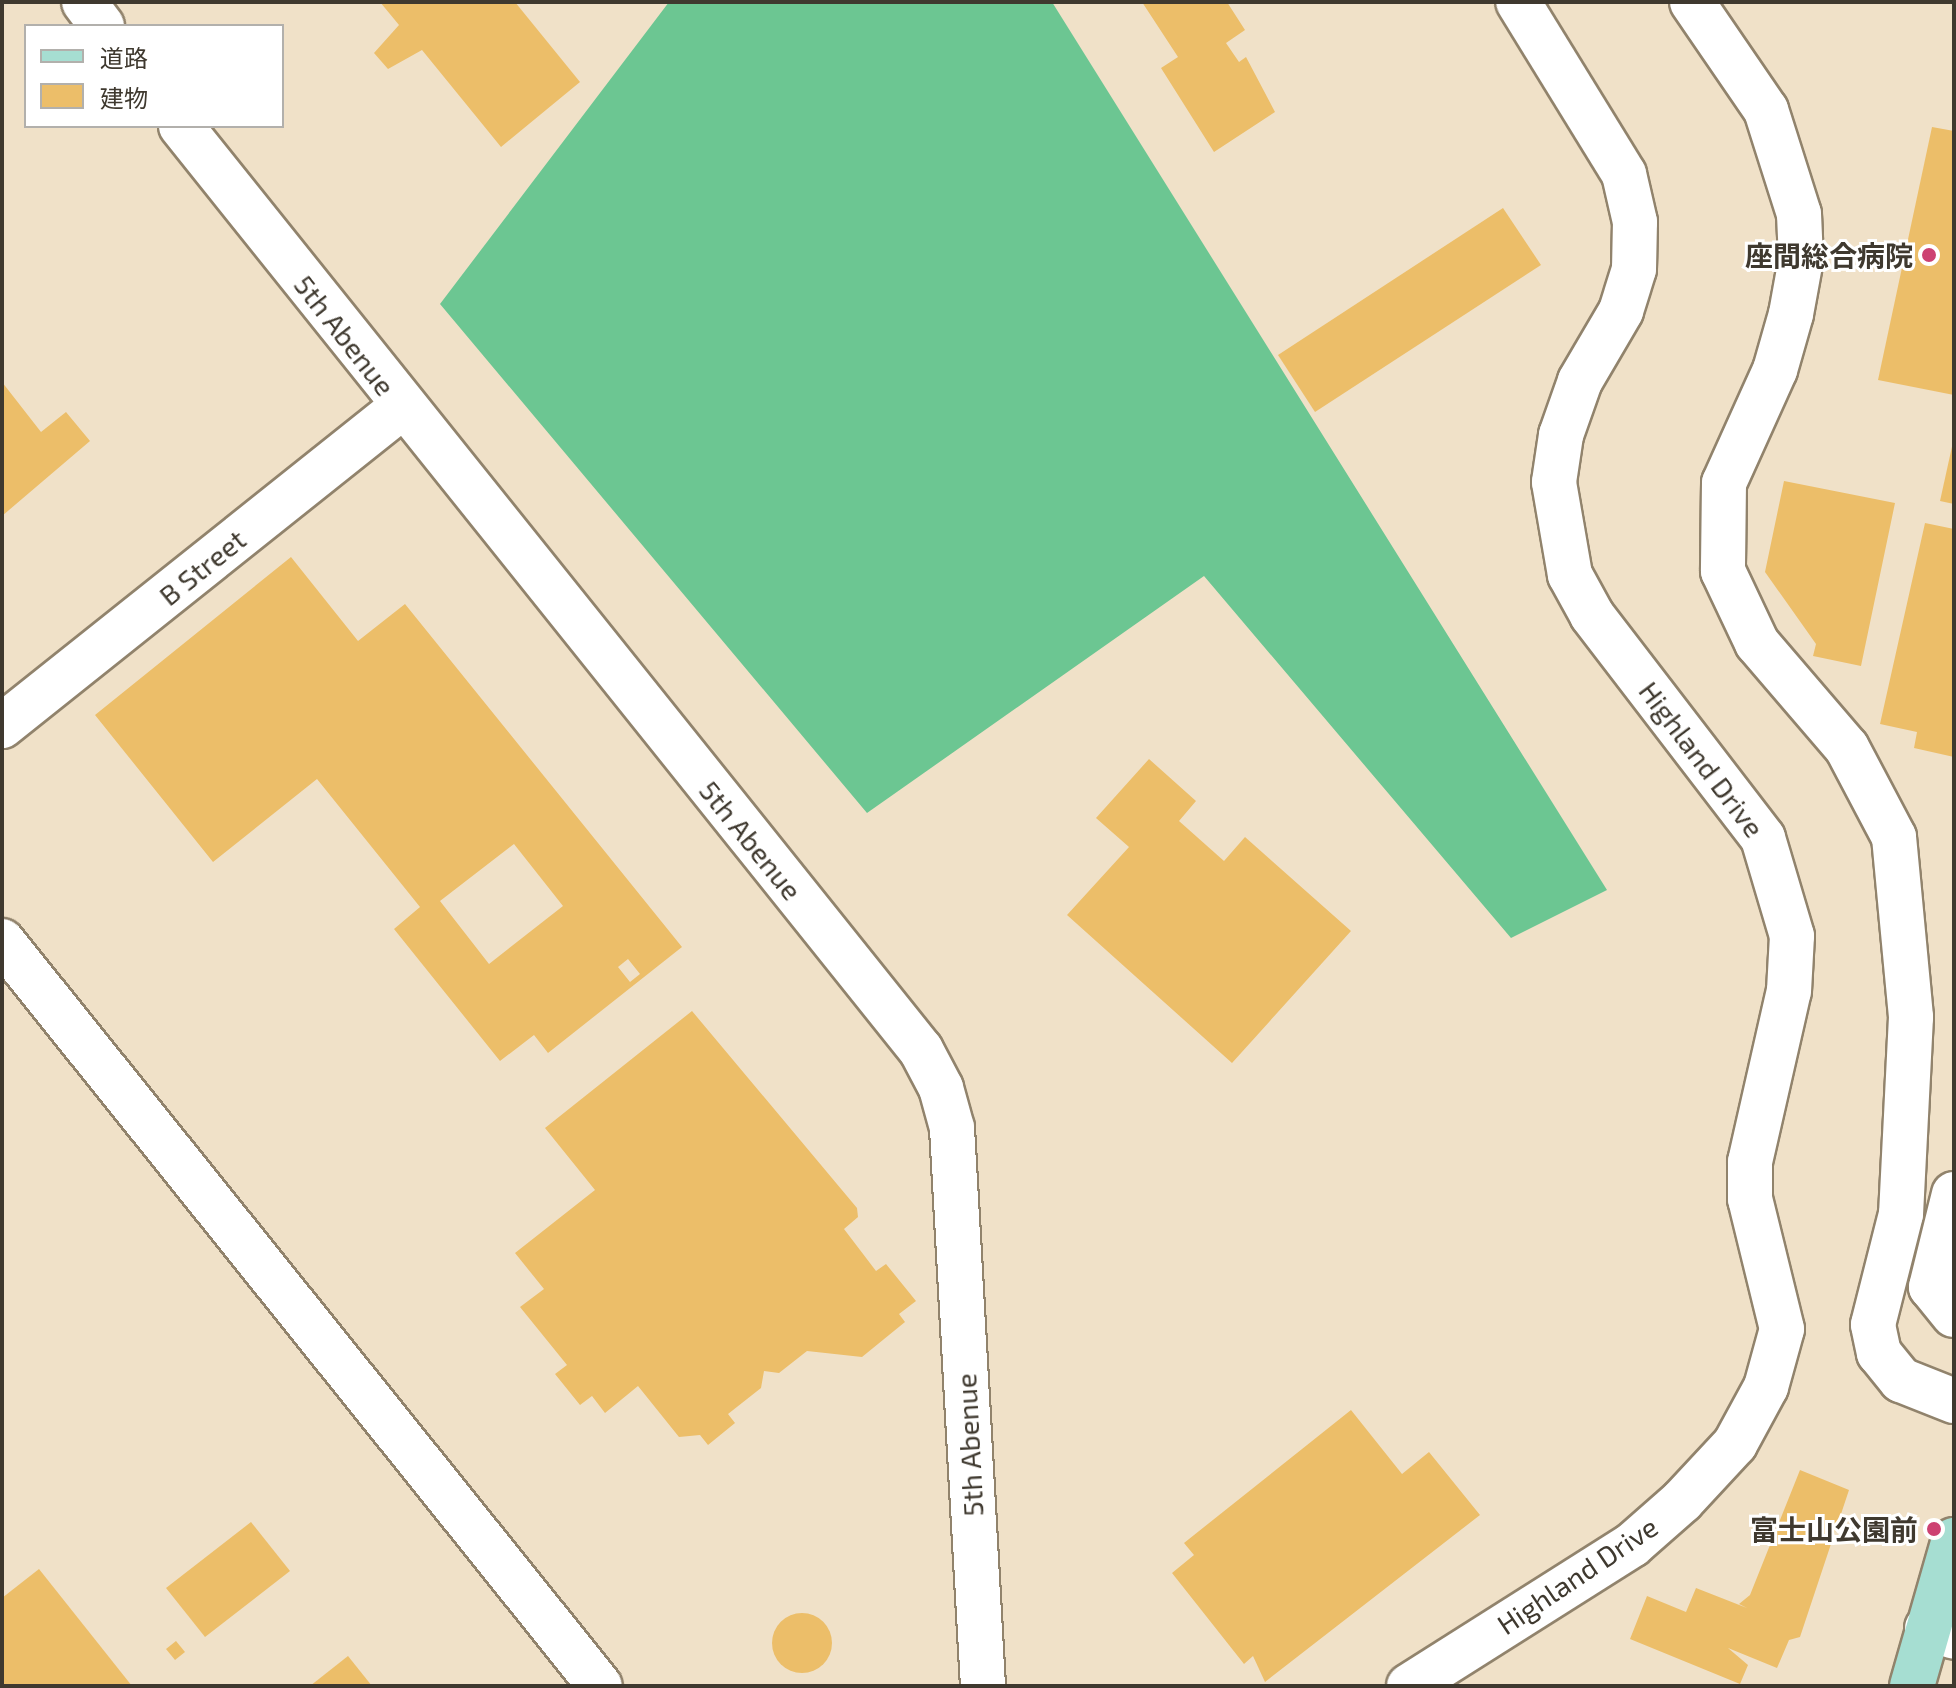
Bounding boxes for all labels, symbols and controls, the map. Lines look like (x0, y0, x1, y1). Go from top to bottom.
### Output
legend (24, 24, 284, 128)
text: 道路 (100, 43, 148, 72)
text: 建物 (100, 83, 148, 112)
place label: 座間総合病院 (1745, 238, 1913, 272)
marker: 座間総合病院 (1920, 246, 1938, 264)
street label: 5th Abenue (287, 268, 403, 402)
street label: B Street (152, 522, 252, 612)
street label: Highland Drive (1633, 675, 1771, 843)
street label: 5th Abenue (693, 774, 809, 906)
street label: 5th Abenue (948, 1372, 990, 1518)
street label: Highland Drive (1490, 1509, 1664, 1641)
place label: 富士山公園前 (1750, 1512, 1918, 1546)
marker: 富士山公園前 (1925, 1520, 1943, 1538)

